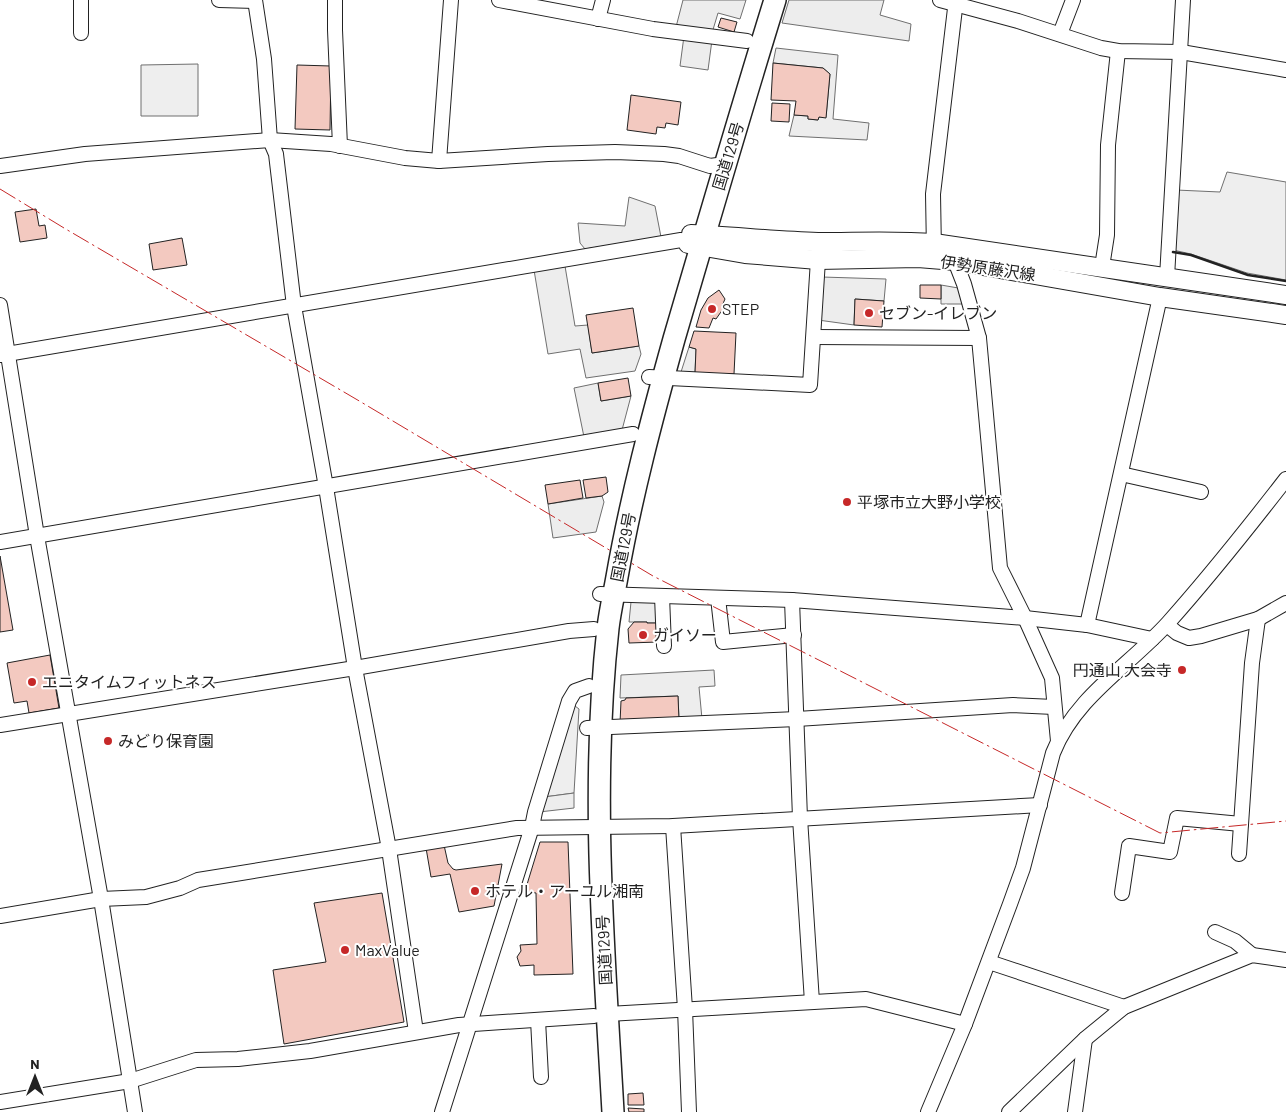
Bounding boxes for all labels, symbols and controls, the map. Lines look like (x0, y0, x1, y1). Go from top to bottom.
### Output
street label: 国道129号 (708, 119, 747, 192)
street label: 伊勢原藤沢線 (939, 251, 1037, 284)
place label: STEP (722, 299, 759, 318)
marker: STEP (706, 303, 718, 315)
place label: セブン-イレブン (879, 303, 997, 322)
marker: セブン-イレブン (863, 307, 875, 319)
place label: 平塚市立大野小学校 (857, 492, 1001, 511)
marker: 平塚市立大野小学校 (841, 496, 853, 508)
street label: 国道129号 (606, 510, 639, 583)
place label: ガイソー (653, 625, 717, 644)
marker: ガイソー (637, 629, 649, 641)
place label: 円通山 大会寺 (1073, 660, 1172, 679)
marker: 円通山 大会寺 (1176, 664, 1188, 676)
place label: エニタイムフィットネス (42, 672, 216, 691)
marker: エニタイムフィットネス (26, 676, 38, 688)
place label: みどり保育園 (118, 731, 214, 750)
marker: みどり保育園 (102, 735, 114, 747)
place label: ホテル・アーユル湘南 (485, 881, 644, 900)
marker: ホテル・アーユル湘南 (469, 885, 481, 897)
street label: 国道129号 (592, 914, 615, 986)
place label: MaxValue (355, 940, 420, 959)
marker: MaxValue (339, 944, 351, 956)
north arrow (10, 1052, 60, 1102)
text: N (30, 1055, 40, 1072)

